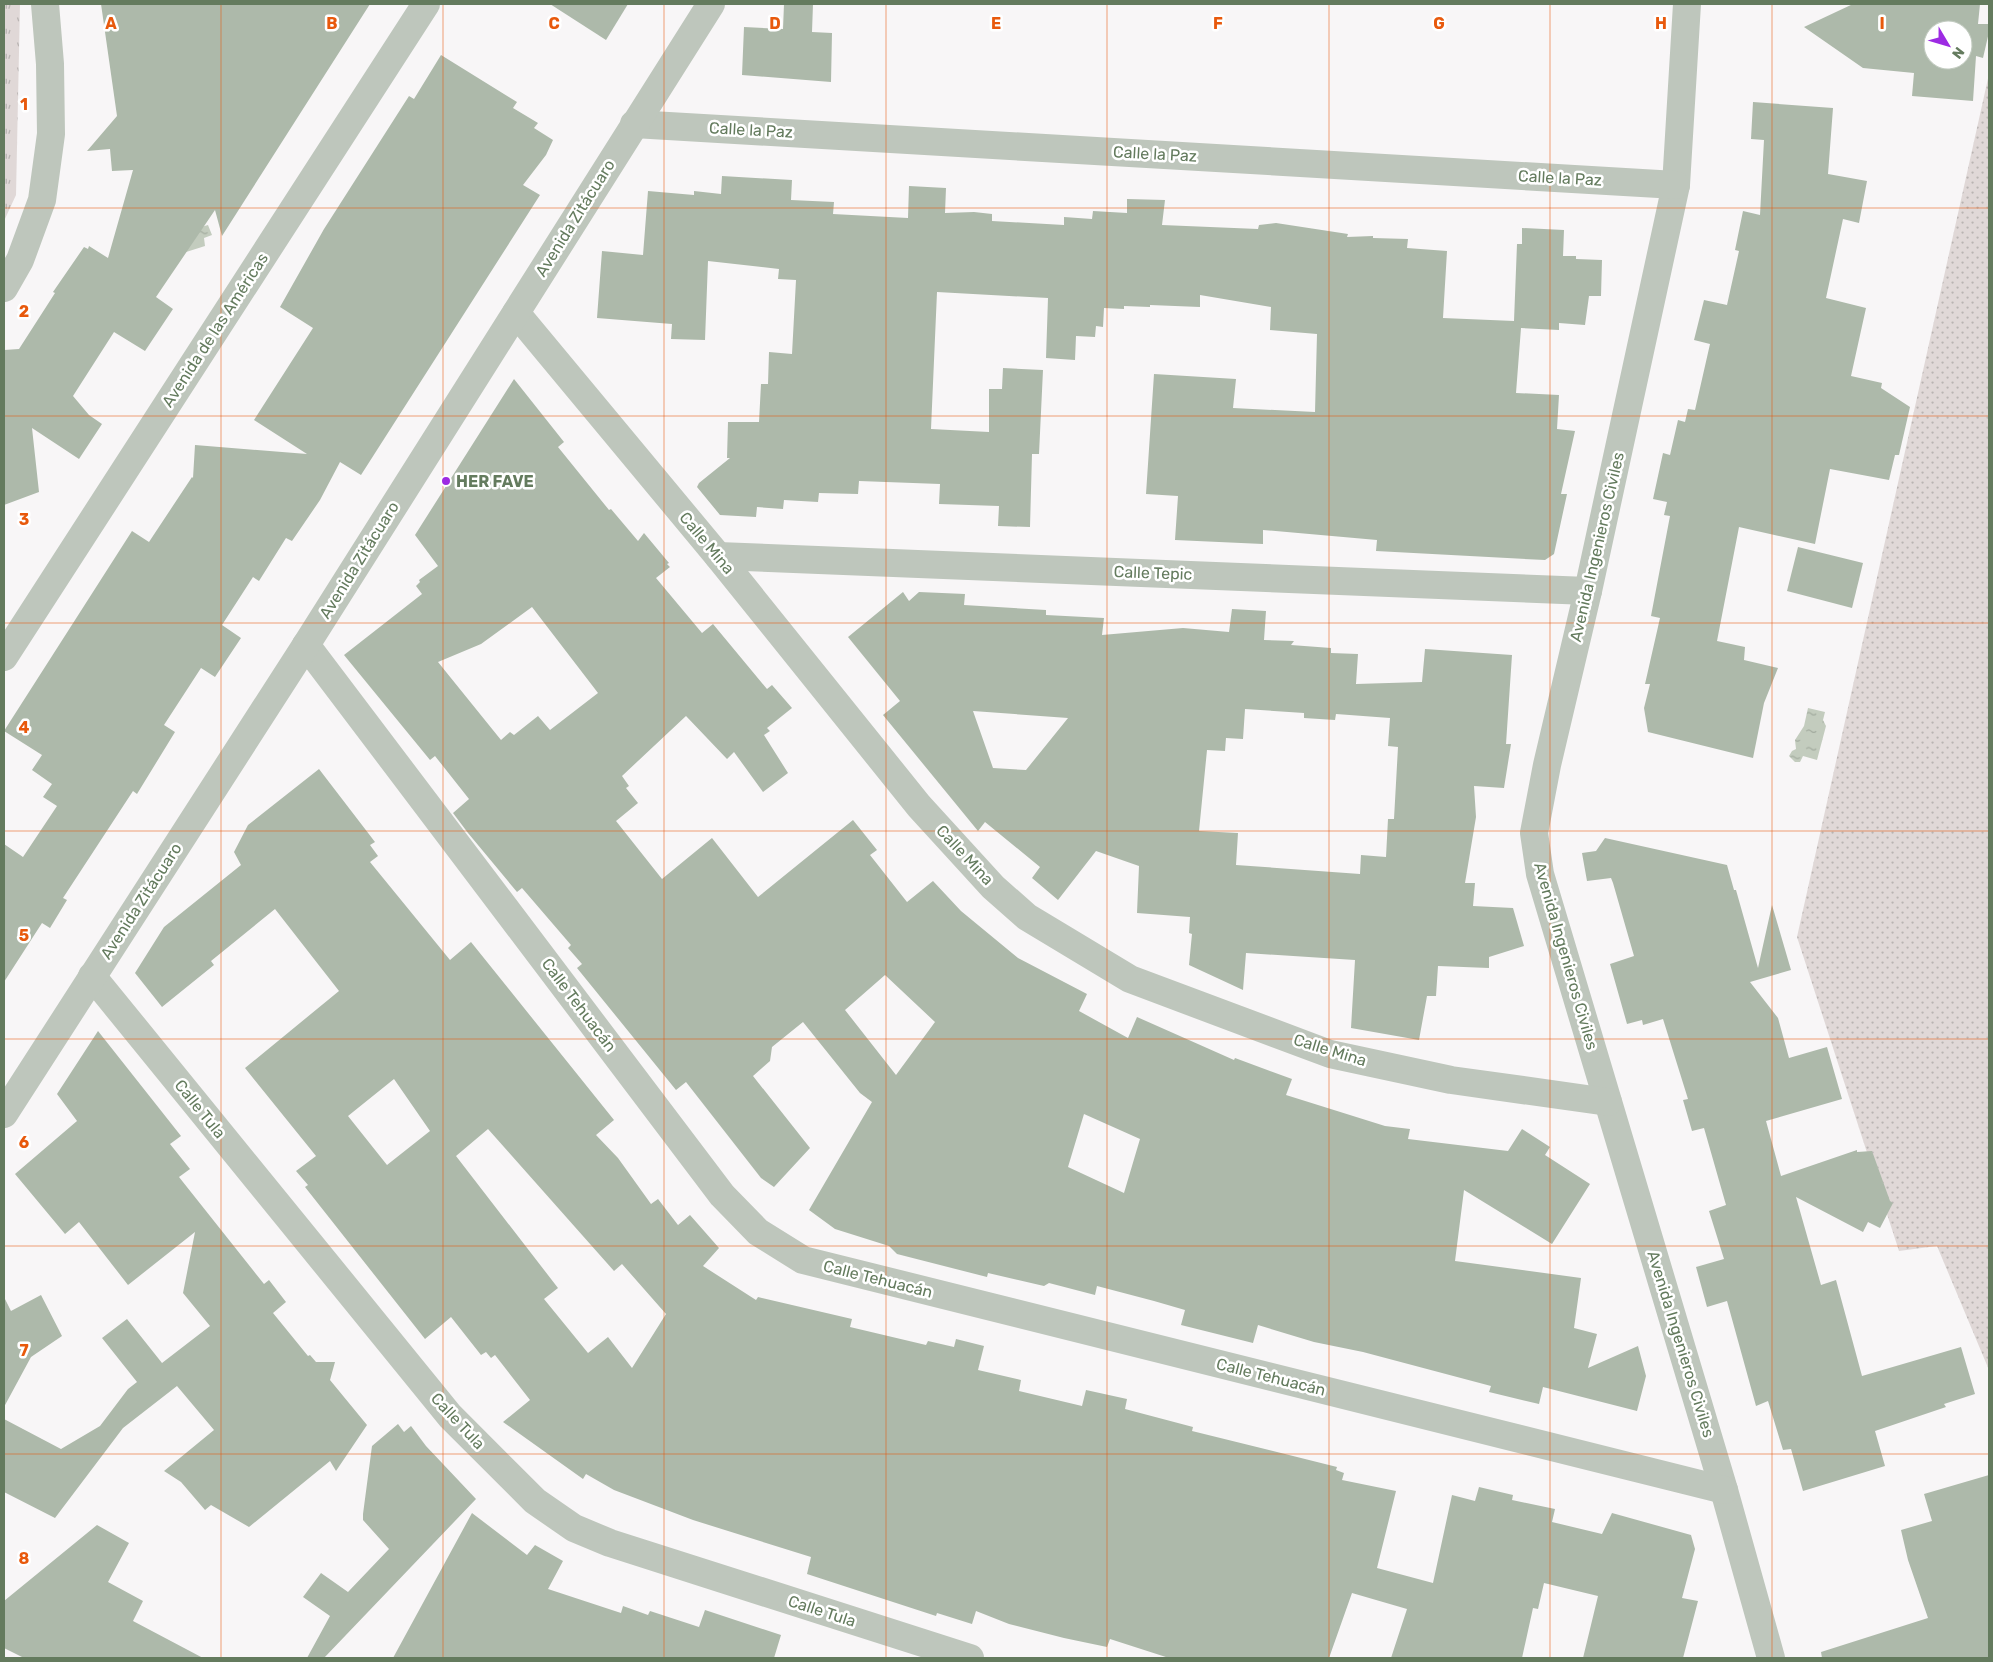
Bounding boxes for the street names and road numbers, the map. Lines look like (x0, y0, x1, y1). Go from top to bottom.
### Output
street label: Calle la Paz (709, 118, 793, 142)
street label: Calle la Paz (1113, 142, 1197, 166)
street label: Avenida Zitácuaro (531, 156, 619, 280)
street label: Calle la Paz (1518, 166, 1602, 190)
street label: Avenida de las Américas (158, 249, 272, 411)
street label: Avenida Ingenieros Civiles (1566, 450, 1628, 644)
street label: Avenida Zitácuaro (315, 498, 403, 622)
street label: Calle Mina (676, 508, 738, 578)
street label: Calle Tepic (1113, 562, 1193, 584)
street label: Calle Mina (932, 821, 998, 889)
street label: Avenida Zitácuaro (96, 839, 186, 963)
street label: Avenida Ingenieros Civiles (1530, 860, 1602, 1052)
street label: Calle Tehuacán (538, 955, 620, 1055)
street label: Calle Mina (1291, 1030, 1369, 1070)
street label: Calle Tula (171, 1076, 229, 1142)
street label: Avenida Ingenieros Civiles (1644, 1248, 1718, 1440)
street label: Calle Tehuacán (821, 1256, 935, 1302)
street label: Calle Tehuacán (1214, 1354, 1328, 1400)
street label: Calle Tula (427, 1389, 489, 1453)
street label: Calle Tula (786, 1591, 858, 1631)

